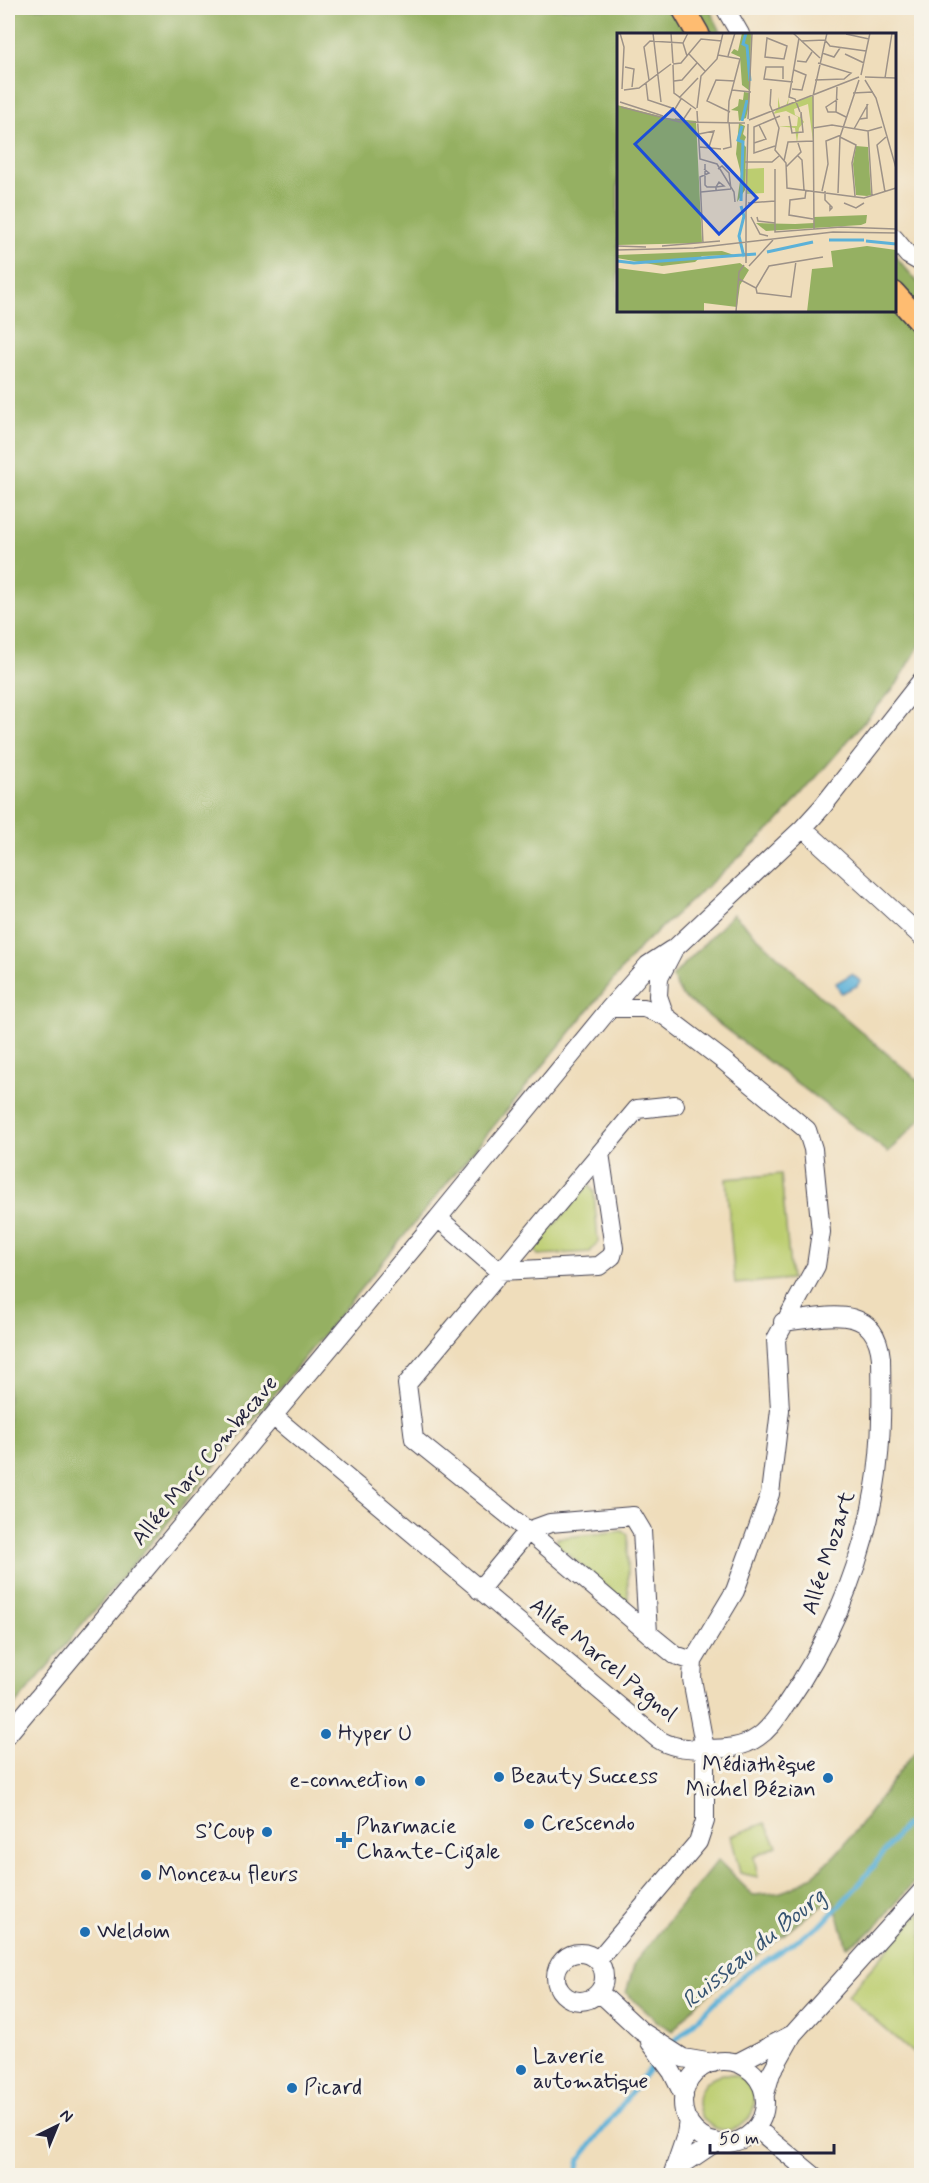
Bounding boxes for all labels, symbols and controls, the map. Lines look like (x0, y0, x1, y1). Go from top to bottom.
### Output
inset map (617, 33, 896, 312)
street label: Allée Marc Combecave (126, 1370, 284, 1552)
street label: Allée Mozart (796, 1488, 862, 1618)
street label: Allée Marcel Pagnol (522, 1592, 683, 1730)
place label: Hyper U (338, 1720, 412, 1748)
marker: Hyper U (319, 1727, 333, 1741)
place label: Médiathèque Michel Bézian (686, 1751, 816, 1804)
place label: Beauty Success (511, 1763, 658, 1791)
place label: e-connection (289, 1767, 408, 1795)
marker: Beauty Success (492, 1770, 506, 1784)
marker: Médiathèque Michel Bézian (821, 1771, 835, 1785)
marker: e-connection (413, 1774, 427, 1788)
place label: Crescendo (541, 1810, 635, 1838)
place label: Pharmacie Chante-Cigale (356, 1813, 500, 1869)
marker: Crescendo (522, 1817, 536, 1831)
place label: S’Coup (195, 1818, 255, 1846)
marker: S’Coup (260, 1825, 274, 1839)
marker: Pharmacie Chante-Cigale (337, 1833, 351, 1847)
place label: Monceau fleurs (158, 1861, 298, 1889)
marker: Monceau fleurs (139, 1868, 153, 1882)
water label: Ruisseau du Bourg (676, 1881, 833, 2016)
place label: Weldom (97, 1918, 170, 1946)
marker: Weldom (78, 1925, 92, 1939)
place label: Laverie automatique (533, 2043, 648, 2096)
marker: Laverie automatique (514, 2063, 528, 2077)
place label: Picard (304, 2074, 362, 2102)
marker: Picard (285, 2081, 299, 2095)
north arrow (27, 2096, 87, 2156)
text: N (55, 2105, 77, 2127)
scale bar (710, 2117, 834, 2155)
text: 50 m (719, 2127, 759, 2151)

